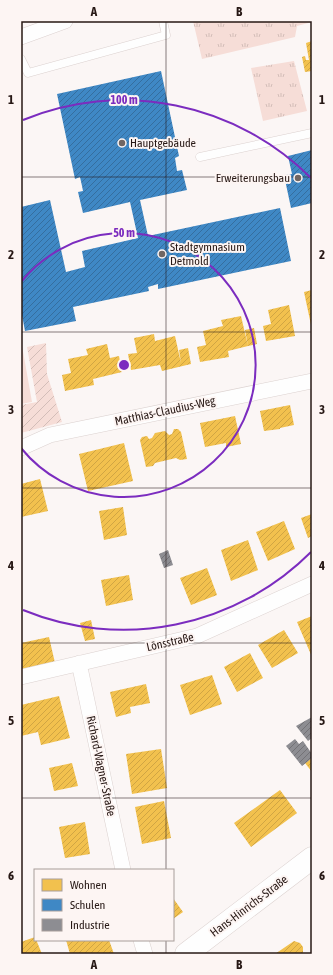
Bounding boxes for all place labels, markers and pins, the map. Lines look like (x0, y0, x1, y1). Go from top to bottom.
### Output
place label: Hauptgebäude (130, 136, 196, 150)
marker: Hauptgebäude (117, 138, 127, 148)
place label: Erweiterungsbau (216, 171, 290, 185)
marker: Erweiterungsbau (293, 173, 303, 183)
place label: Stadtgymnasium Detmold (170, 240, 245, 268)
marker: Stadtgymnasium Detmold (157, 249, 167, 259)
centre of rings (117, 358, 131, 372)

